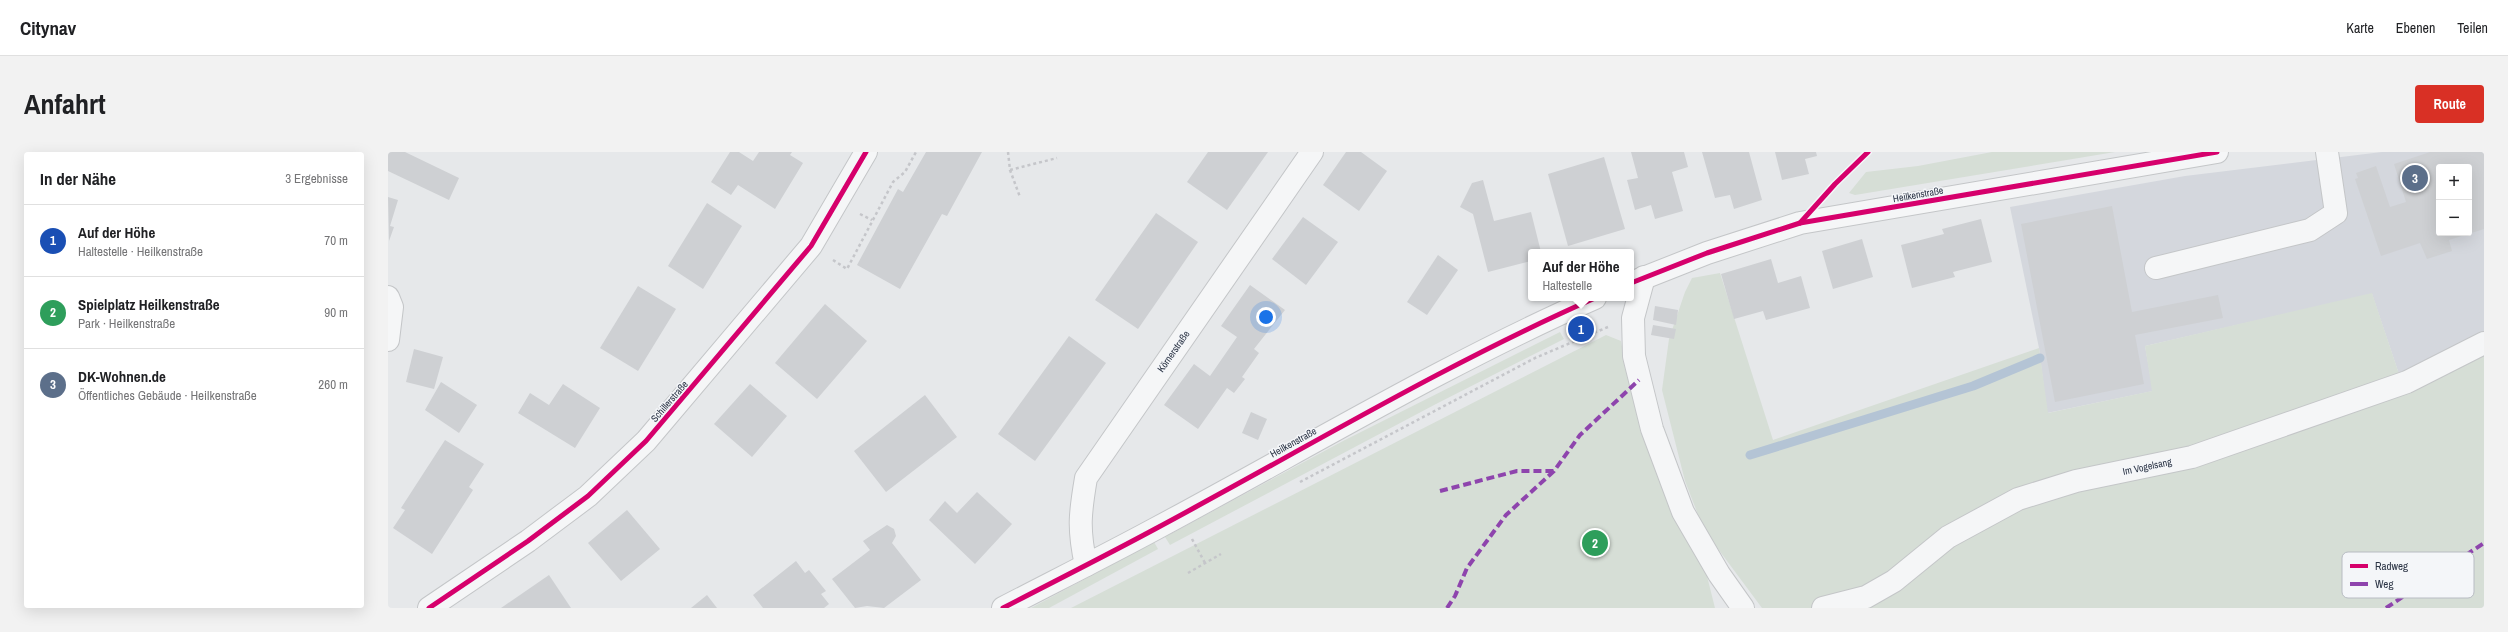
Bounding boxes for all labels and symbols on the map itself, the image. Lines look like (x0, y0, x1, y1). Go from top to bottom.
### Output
pin: 3 (2402, 163, 2428, 193)
street label: Heilkenstraße (1892, 184, 1945, 205)
your location (1256, 307, 1276, 327)
pin: 1 (1568, 314, 1594, 344)
street label: Körnerstraße (1154, 328, 1193, 375)
street label: Schillerstraße (648, 378, 691, 425)
street label: Heilkenstraße (1268, 424, 1319, 460)
street label: Im Vogelsang (2121, 455, 2173, 478)
pin: 2 (1582, 528, 1608, 558)
legend (2342, 552, 2474, 598)
text: Radweg (2375, 559, 2408, 573)
text: Weg (2375, 577, 2393, 591)

